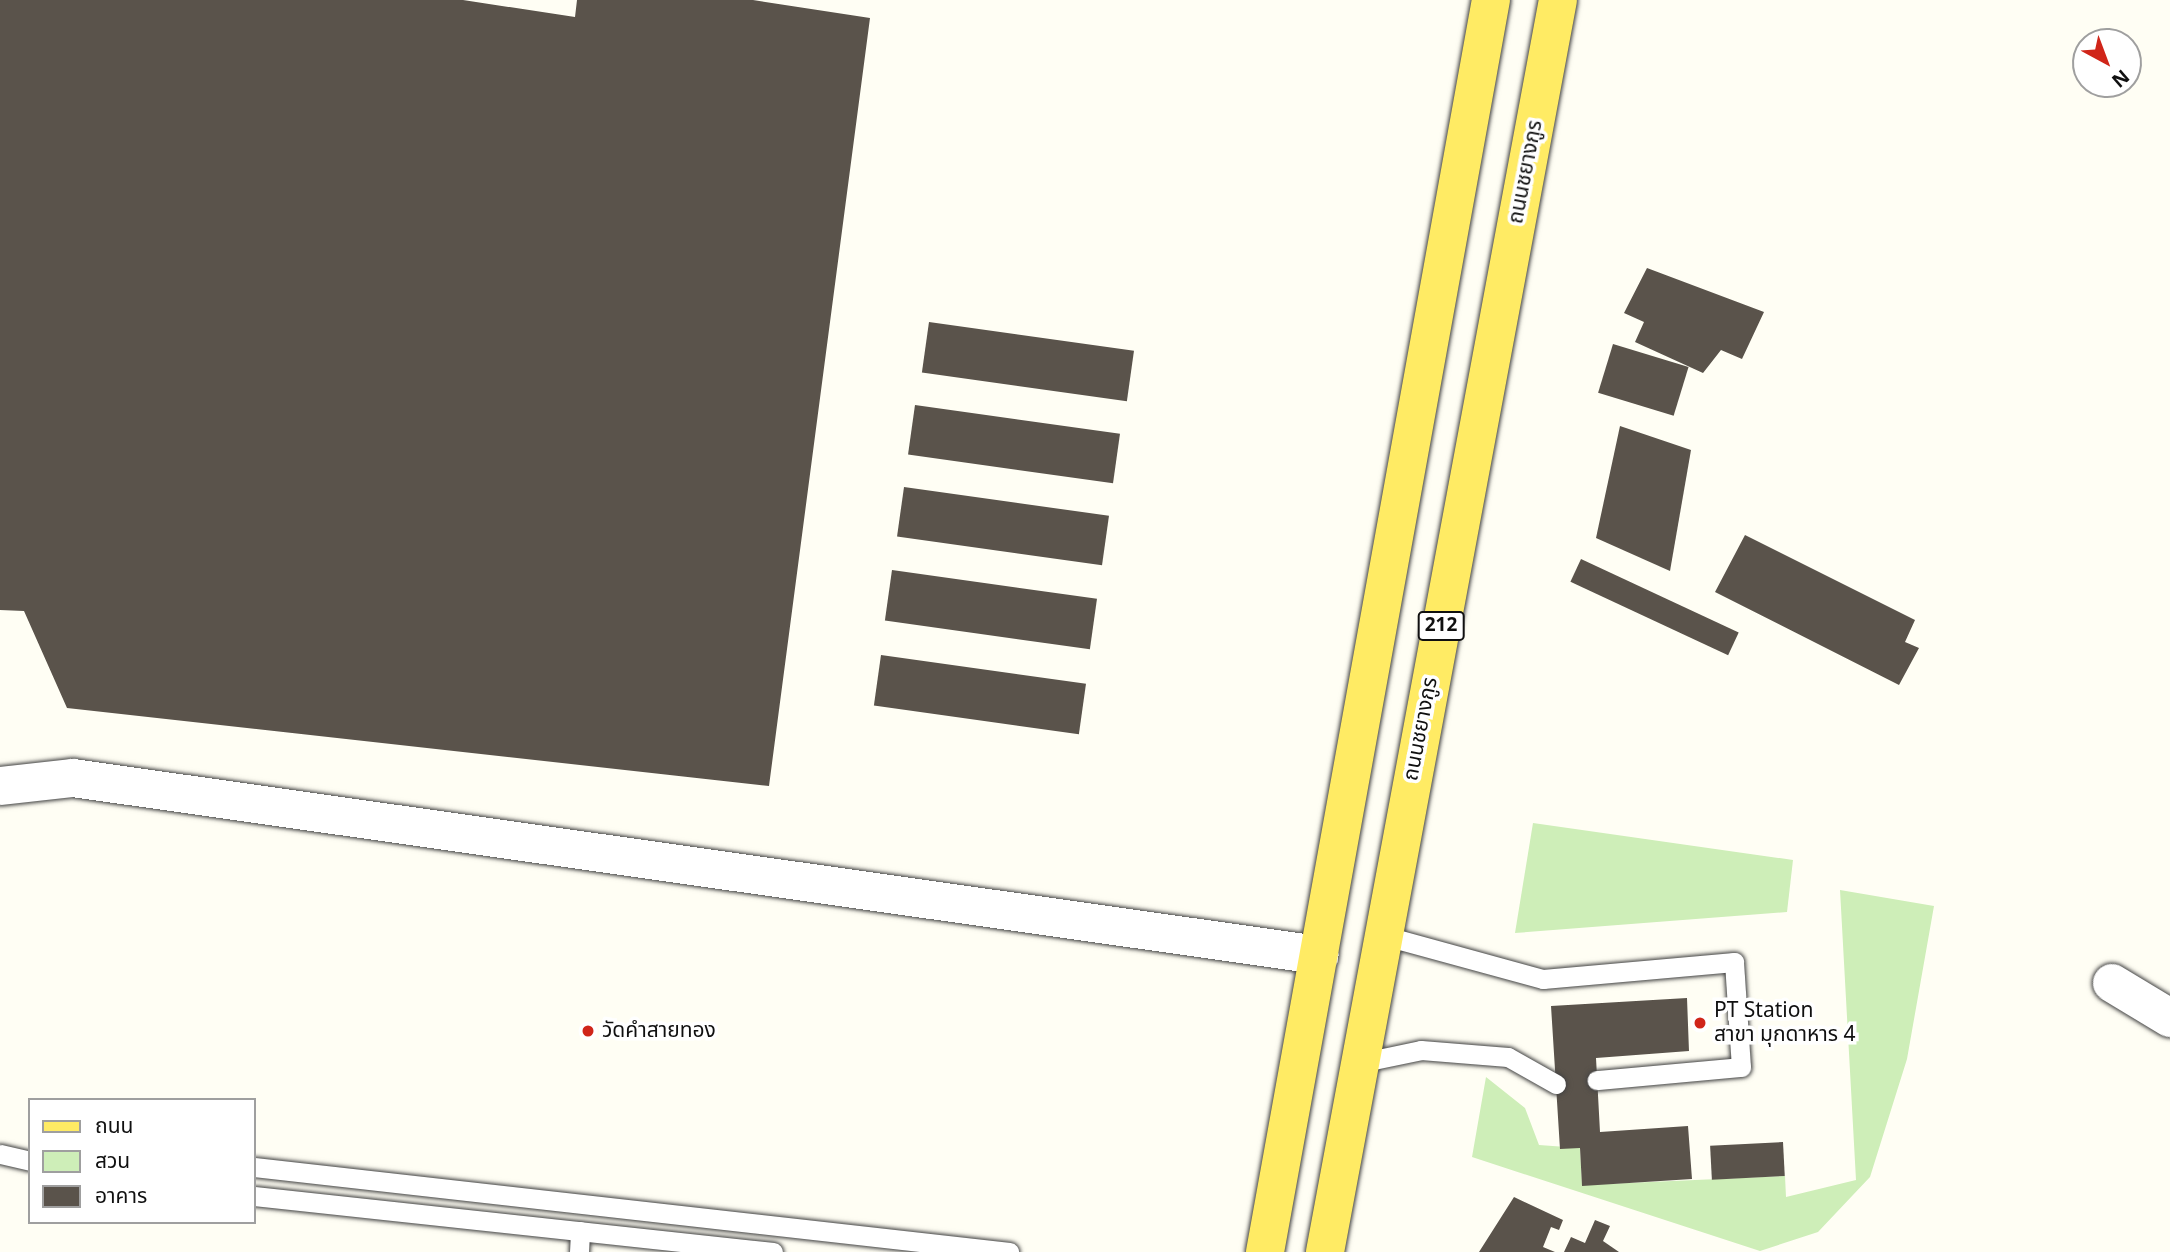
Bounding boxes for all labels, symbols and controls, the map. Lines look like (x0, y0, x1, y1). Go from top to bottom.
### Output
north arrow (2072, 28, 2142, 98)
text: N (2104, 62, 2135, 94)
street label: ถนนชยางกูร (1504, 118, 1548, 226)
road number: 212 (1416, 610, 1466, 642)
street label: ถนนชยางกูร (1399, 675, 1443, 783)
place label: PT Station สาขา มุกดาหาร 4 (1714, 998, 1856, 1048)
marker: PT Station สาขา มุกดาหาร 4 (1692, 1015, 1708, 1031)
place label: วัดคำสายทอง (602, 1018, 716, 1044)
marker: วัดคำสายทอง (580, 1023, 596, 1039)
legend (28, 1098, 256, 1224)
text: ถนน (95, 1111, 133, 1142)
text: สวน (95, 1146, 130, 1177)
text: อาคาร (95, 1181, 147, 1212)

